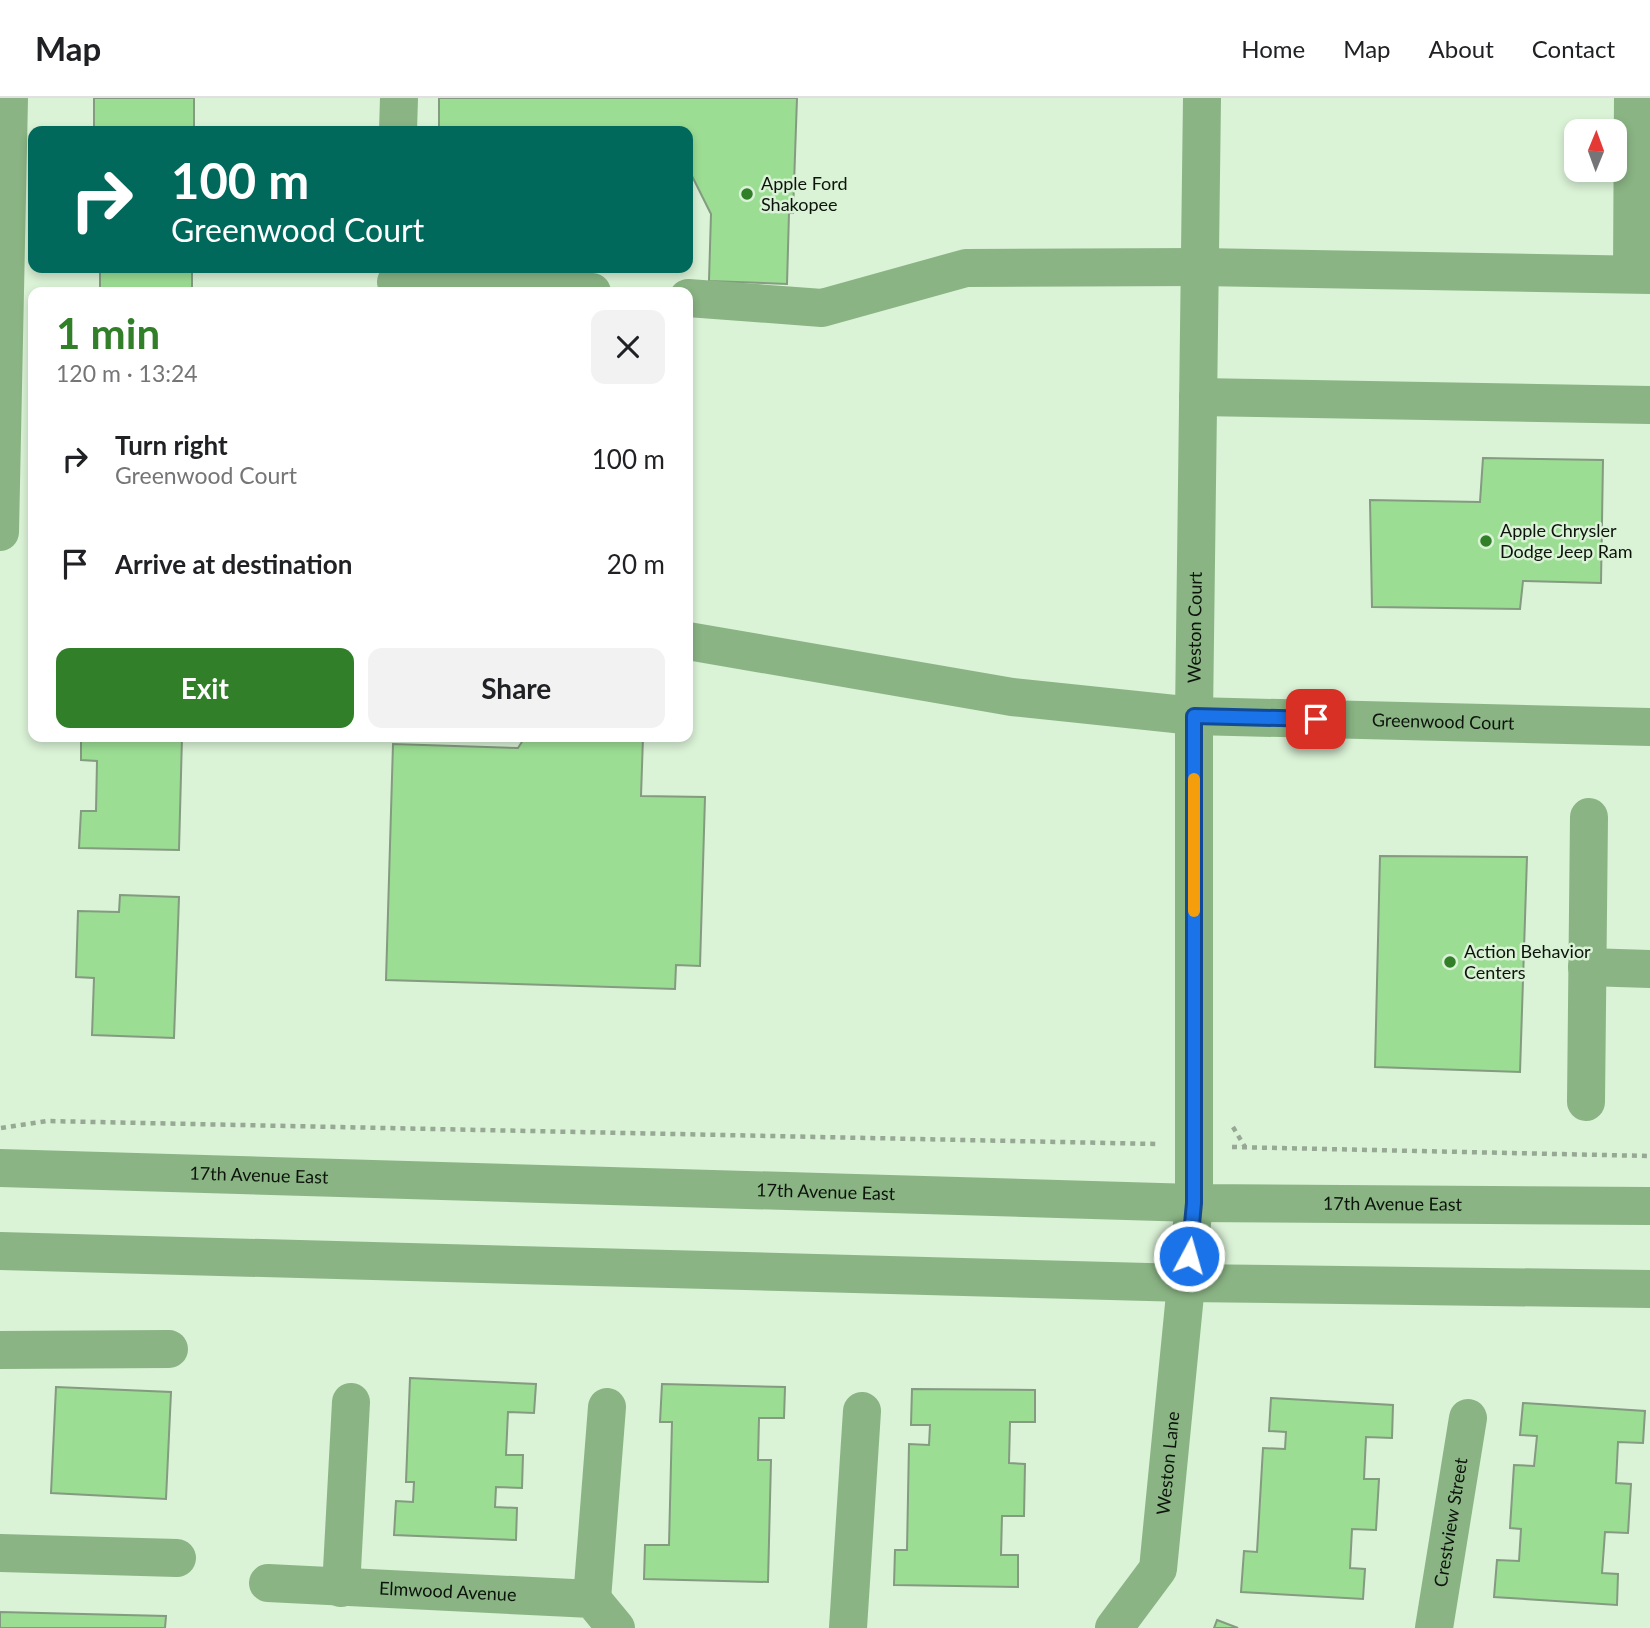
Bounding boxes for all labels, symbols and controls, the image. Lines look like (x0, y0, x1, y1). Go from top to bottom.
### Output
text: Map (35, 28, 101, 68)
text: Home (1241, 34, 1305, 63)
text: Map (1343, 34, 1391, 63)
text: About (1429, 34, 1494, 63)
text: Contact (1532, 34, 1615, 63)
north arrow (1564, 119, 1628, 182)
map controls (1564, 119, 1627, 182)
text: 100 m (171, 151, 309, 209)
icon: right (56, 154, 147, 245)
place label: Apple Ford Shakopee (761, 172, 848, 215)
marker: Apple Ford Shakopee (739, 186, 755, 202)
text: Greenwood Court (171, 210, 424, 249)
text: 1 min (56, 308, 160, 358)
button: close (591, 310, 665, 384)
text: 120 m · 13:24 (56, 359, 198, 387)
text: Turn right (115, 429, 228, 461)
icon: right (56, 440, 94, 478)
text: 100 m (592, 443, 665, 475)
text: Greenwood Court (115, 461, 297, 489)
place label: Apple Chrysler Dodge Jeep Ram (1500, 519, 1633, 562)
marker: Apple Chrysler Dodge Jeep Ram (1478, 533, 1494, 549)
icon: arrive (56, 545, 94, 583)
text: Arrive at destination (115, 548, 352, 580)
text: 20 m (607, 548, 665, 580)
street label: Weston Court (1182, 571, 1206, 683)
button: Exit (56, 648, 354, 728)
button: Share (368, 648, 665, 728)
pin (1286, 689, 1346, 749)
icon: arrive (1297, 700, 1335, 738)
street label: Greenwood Court (1372, 708, 1515, 734)
place label: Action Behavior Centers (1464, 940, 1591, 983)
marker: Action Behavior Centers (1442, 954, 1458, 970)
street label: 17th Avenue East (189, 1162, 329, 1188)
street label: 17th Avenue East (756, 1178, 896, 1204)
street label: 17th Avenue East (1323, 1192, 1463, 1215)
position arrow (1152, 1219, 1226, 1293)
street label: Weston Lane (1151, 1410, 1183, 1516)
street label: Crestview Street (1429, 1455, 1472, 1589)
street label: Elmwood Avenue (379, 1577, 517, 1605)

